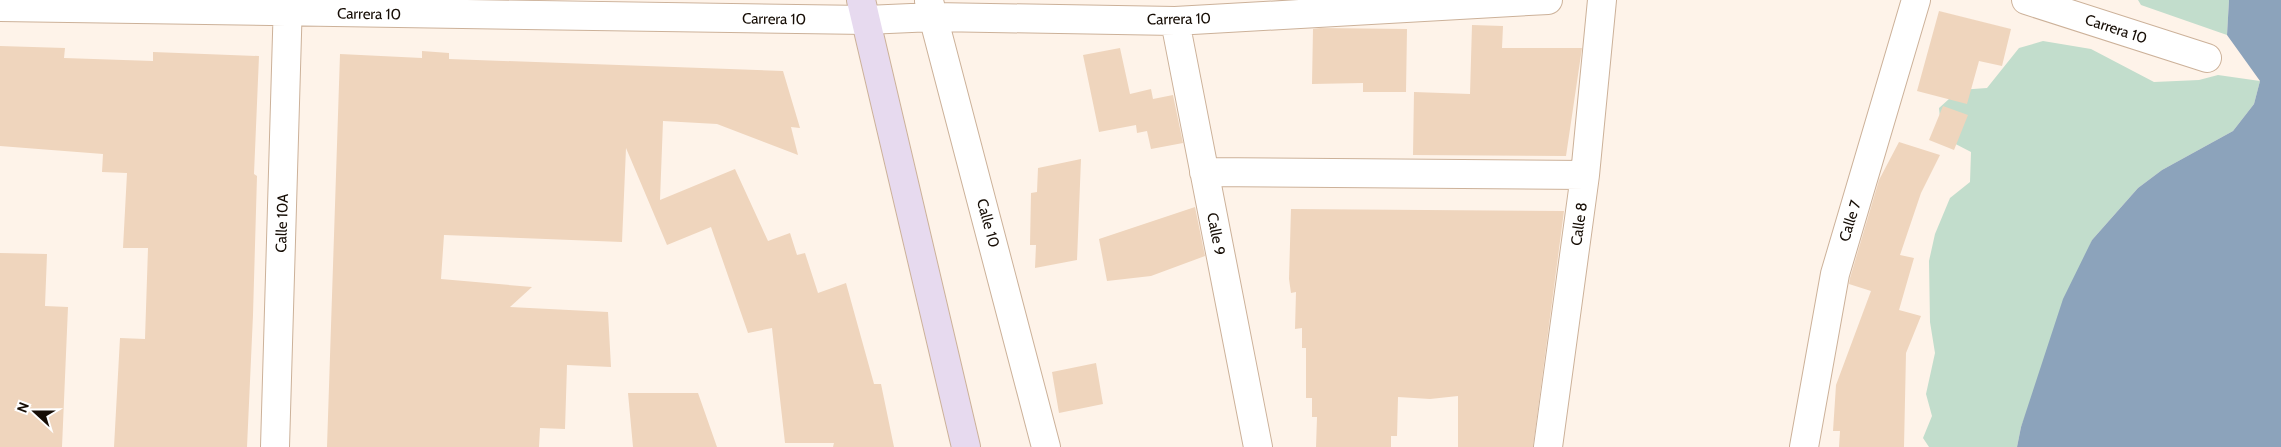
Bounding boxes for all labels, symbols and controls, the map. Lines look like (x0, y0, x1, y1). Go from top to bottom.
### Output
street label: Carrera 10 (337, 4, 401, 24)
street label: Carrera 10 (742, 9, 806, 29)
street label: Carrera 10 (1147, 9, 1211, 29)
street label: Carrera 10 (2083, 11, 2149, 47)
street label: Calle 10A (272, 192, 292, 253)
street label: Calle 10 (973, 197, 1003, 249)
street label: Calle 7 (1835, 198, 1865, 244)
street label: Calle 8 (1567, 201, 1591, 247)
street label: Calle 9 (1203, 211, 1229, 257)
north arrow (10, 387, 60, 437)
text: N (13, 399, 33, 415)

